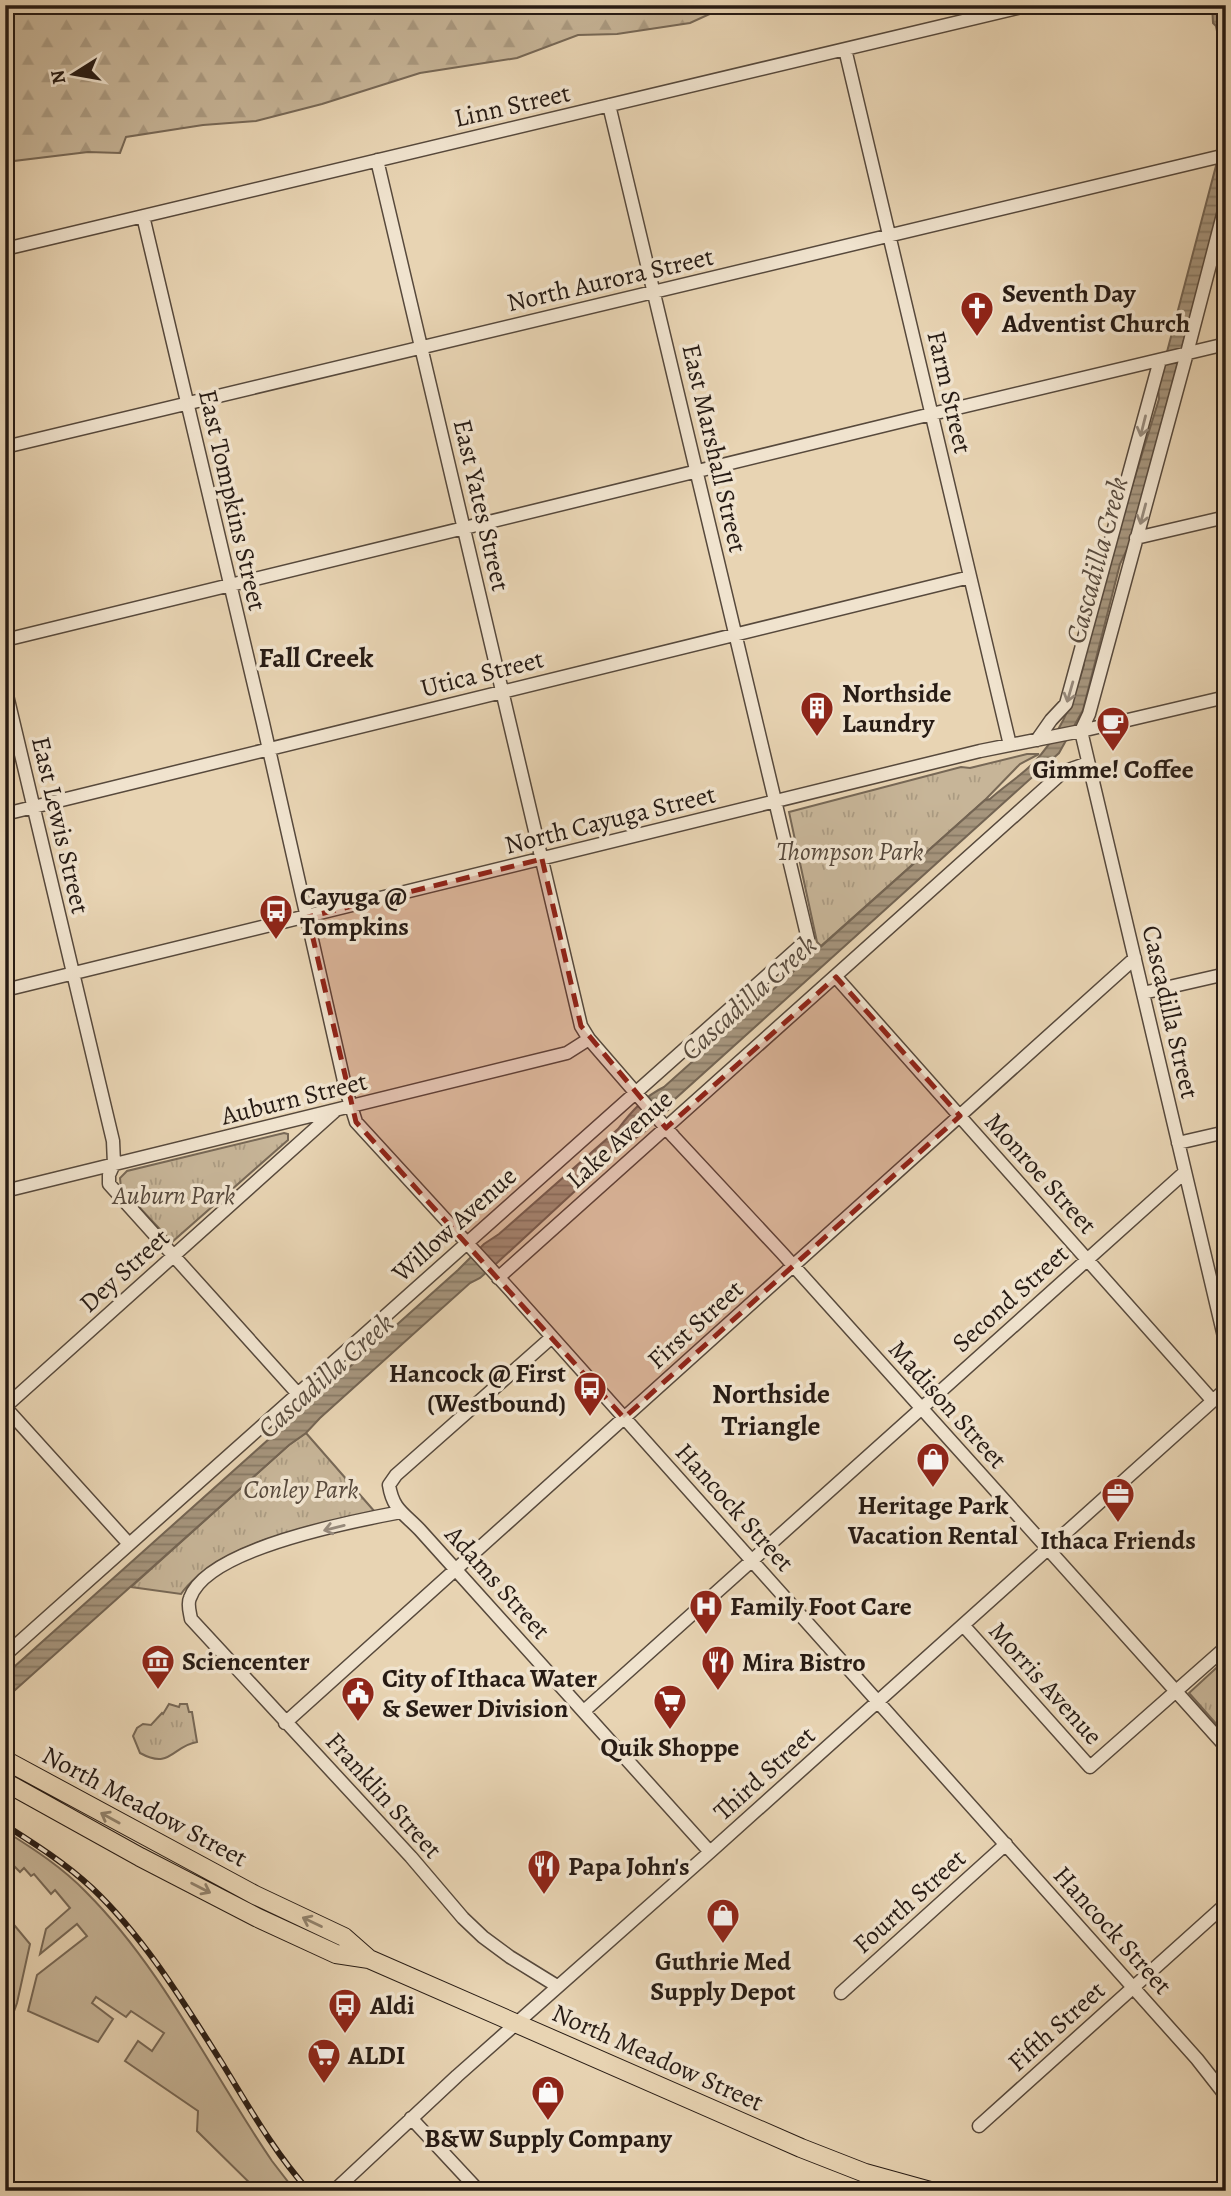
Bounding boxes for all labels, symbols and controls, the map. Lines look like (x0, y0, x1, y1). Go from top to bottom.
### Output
north arrow (38, 38, 108, 108)
text: N (44, 68, 72, 86)
street label: Linn Street (451, 75, 574, 136)
street label: North Aurora Street (503, 239, 717, 320)
place label: Seventh Day Adventist Church (1001, 276, 1190, 341)
church icon: Seventh Day Adventist Church (958, 289, 996, 338)
street label: Farm Street (918, 327, 981, 457)
street label: East Marshall Street (673, 340, 756, 556)
street label: East Tompkins Street (190, 386, 275, 615)
one-way arrow (1136, 414, 1149, 436)
street label: East Yates Street (445, 416, 518, 595)
water label: Cascadilla Creek (1056, 473, 1137, 648)
one-way arrow (1136, 502, 1149, 524)
district label: Fall Creek (258, 639, 374, 677)
street label: Utica Street (417, 641, 548, 706)
place label: Northside Laundry (842, 676, 951, 741)
one-way arrow (1062, 681, 1075, 703)
building icon: Northside Laundry (798, 689, 836, 738)
cafe icon: Gimme! Coffee (1094, 704, 1132, 753)
street label: East Lewis Street (23, 733, 98, 918)
place label: Gimme! Coffee (1032, 752, 1194, 787)
street label: North Cayuga Street (501, 776, 720, 863)
park label: Thompson Park (777, 834, 923, 869)
place label: Cayuga @ Tompkins (300, 879, 409, 944)
bus stop icon: Cayuga @ Tompkins (257, 892, 295, 941)
street label: Cascadilla Street (1134, 922, 1208, 1103)
water label: Cascadilla Creek (672, 926, 825, 1069)
street label: Auburn Street (216, 1063, 371, 1134)
street label: Lake Avenue (559, 1082, 680, 1197)
street label: Monroe Street (977, 1105, 1105, 1242)
street label: Willow Avenue (384, 1159, 524, 1290)
park label: Auburn Park (111, 1178, 235, 1213)
street label: Dey Street (72, 1220, 177, 1320)
street label: Second Street (944, 1236, 1077, 1360)
street label: First Street (640, 1272, 751, 1377)
water label: Cascadilla Creek (249, 1304, 402, 1447)
street label: Madison Street (880, 1332, 1015, 1477)
place label: Hancock @ First (Westbound) (389, 1356, 566, 1421)
bus stop icon: Hancock @ First (Westbound) (571, 1369, 609, 1418)
district label: Northside Triangle (712, 1375, 830, 1445)
street label: Hancock Street (667, 1435, 802, 1580)
shop icon: Heritage Park Vacation Rental (914, 1440, 952, 1489)
park label: Conley Park (243, 1472, 359, 1507)
office icon: Ithaca Friends (1099, 1475, 1137, 1524)
place label: Heritage Park Vacation Rental (847, 1488, 1018, 1553)
street label: Adams Street (436, 1517, 558, 1647)
one-way arrow (323, 1522, 346, 1535)
place label: Ithaca Friends (1040, 1523, 1196, 1558)
hospital icon: Family Foot Care (687, 1587, 725, 1636)
place label: Family Foot Care (730, 1589, 912, 1624)
street label: Morris Avenue (981, 1614, 1110, 1753)
museum icon: Sciencenter (139, 1642, 177, 1691)
restaurant icon: Mira Bistro (699, 1643, 737, 1692)
place label: Sciencenter (182, 1644, 310, 1679)
place label: Mira Bistro (742, 1645, 866, 1680)
place label: City of Ithaca Water & Sewer Division (382, 1661, 597, 1726)
public building icon: City of Ithaca Water & Sewer Division (339, 1674, 377, 1723)
supermarket icon: Quik Shoppe (651, 1682, 689, 1731)
street label: Third Street (706, 1718, 823, 1828)
street label: Franklin Street (317, 1725, 450, 1866)
place label: Quik Shoppe (601, 1730, 739, 1765)
street label: North Meadow Street (36, 1737, 254, 1876)
one-way arrow (101, 1811, 121, 1825)
street label: Fourth Street (845, 1841, 974, 1961)
restaurant icon: Papa John's (525, 1847, 563, 1896)
place label: Papa John's (568, 1849, 690, 1884)
street label: Hancock Street (1045, 1858, 1180, 2003)
one-way arrow (190, 1882, 211, 1896)
shop icon: Guthrie Med Supply Depot (704, 1896, 742, 1945)
one-way arrow (302, 1915, 323, 1929)
place label: Guthrie Med Supply Depot (650, 1944, 796, 2009)
street label: Fifth Street (1000, 1973, 1113, 2080)
bus stop icon: Aldi (326, 1986, 364, 2035)
place label: Aldi (369, 1988, 414, 2023)
street label: North Meadow Street (547, 1995, 769, 2120)
supermarket icon: ALDI (305, 2036, 343, 2085)
place label: ALDI (347, 2038, 405, 2073)
shop icon: B&W Supply Company (529, 2073, 567, 2122)
place label: B&W Supply Company (424, 2121, 673, 2156)

